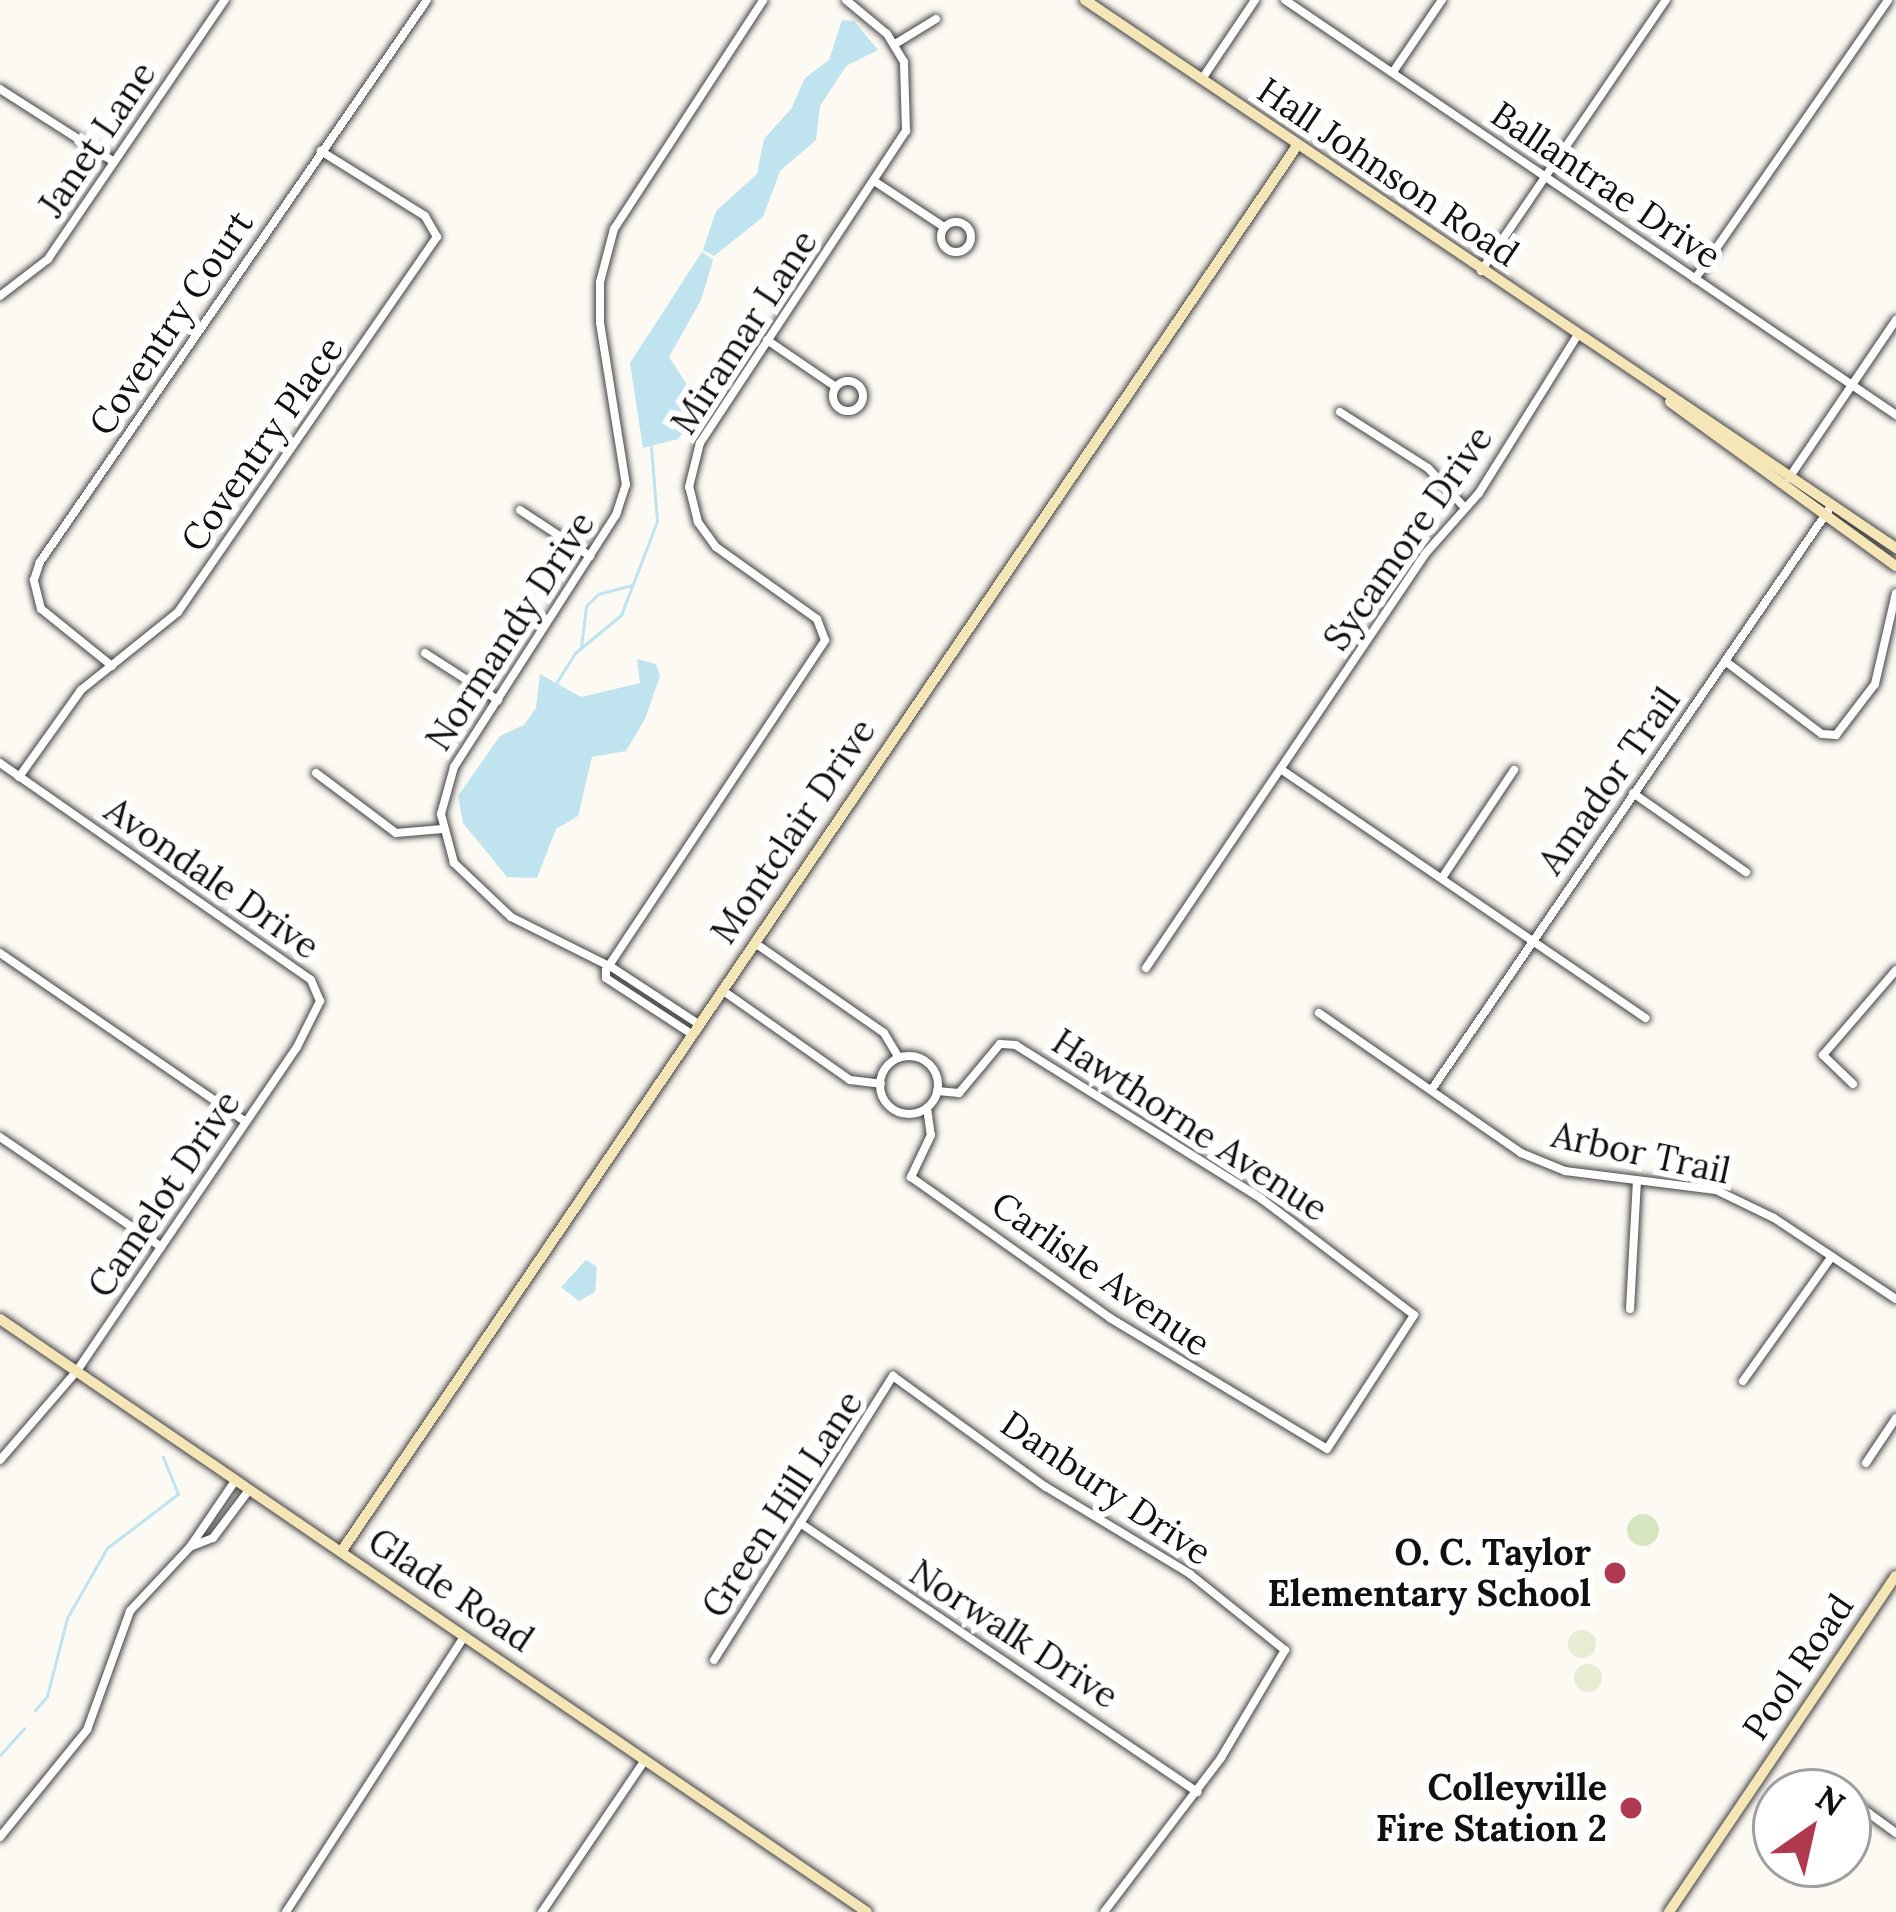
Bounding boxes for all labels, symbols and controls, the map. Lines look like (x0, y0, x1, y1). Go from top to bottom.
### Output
street label: Janet Lane (29, 53, 165, 225)
street label: Hall Johnson Road (1249, 69, 1527, 275)
street label: Ballantrae Drive (1483, 92, 1729, 278)
street label: Coventry Court (80, 203, 262, 443)
street label: Miramar Lane (662, 222, 826, 442)
street label: Coventry Place (172, 328, 352, 560)
street label: Sycamore Drive (1315, 417, 1501, 659)
street label: Normandy Drive (417, 503, 603, 759)
street label: Amador Trail (1529, 680, 1689, 882)
street label: Montclair Drive (702, 710, 884, 952)
street label: Avondale Drive (97, 788, 327, 968)
street label: Hawthorne Avenue (1044, 1020, 1336, 1230)
street label: Camelot Drive (79, 1083, 249, 1305)
street label: Arbor Trail (1548, 1113, 1734, 1193)
street label: Carlisle Avenue (983, 1183, 1219, 1365)
street label: Green Hill Lane (693, 1383, 871, 1625)
street label: Danbury Drive (993, 1402, 1219, 1574)
street label: Glade Road (360, 1519, 542, 1661)
place label: O. C. Taylor Elementary School (1268, 1530, 1591, 1615)
street label: Norwalk Drive (902, 1551, 1126, 1717)
marker: O. C. Taylor Elementary School (1602, 1560, 1628, 1586)
street label: Pool Road (1734, 1586, 1862, 1748)
place label: Colleyville Fire Station 2 (1376, 1765, 1607, 1850)
north arrow (1752, 1768, 1872, 1888)
text: N (1808, 1776, 1853, 1825)
marker: Colleyville Fire Station 2 (1618, 1795, 1644, 1821)

